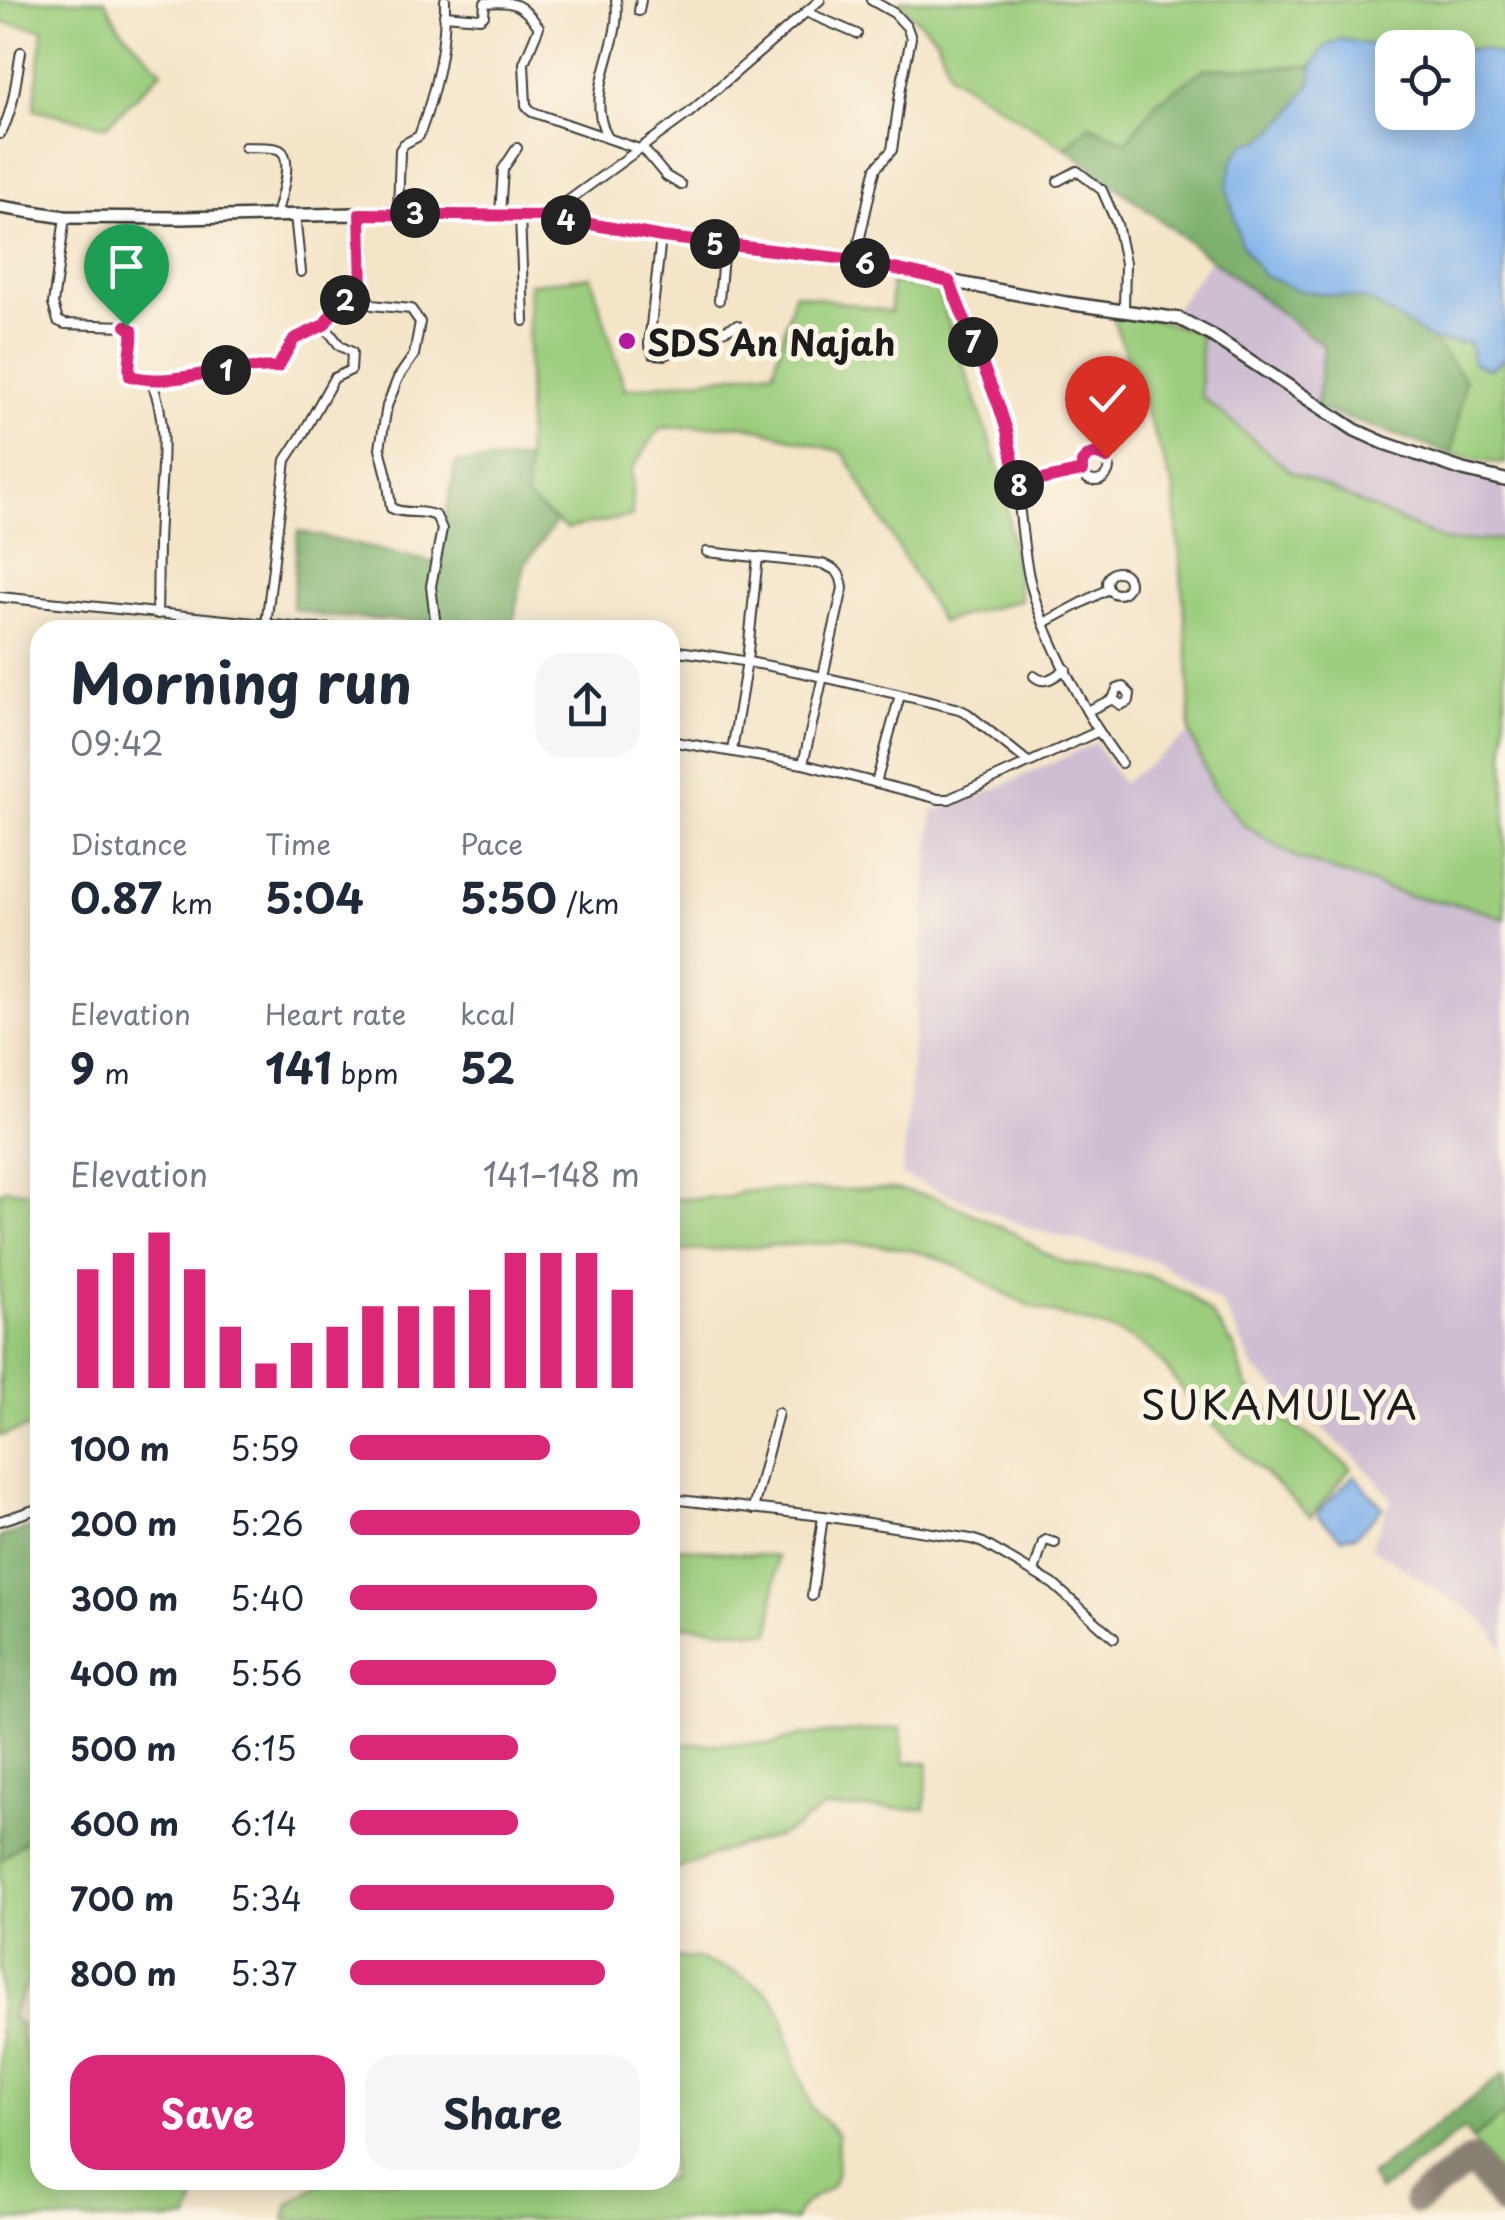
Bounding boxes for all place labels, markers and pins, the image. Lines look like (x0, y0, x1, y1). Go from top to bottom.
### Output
pin: 3 (390, 188, 440, 238)
pin: 4 (541, 195, 591, 245)
pin: 5 (690, 219, 740, 269)
pin (84, 224, 169, 327)
pin: 6 (840, 238, 890, 288)
pin: 2 (320, 275, 370, 325)
place label: SDS An Najah (647, 315, 896, 368)
pin: 7 (948, 317, 998, 367)
marker: SDS An Najah (616, 330, 638, 352)
pin: 1 (201, 345, 251, 395)
pin (1065, 356, 1150, 459)
pin: 8 (994, 460, 1044, 510)

